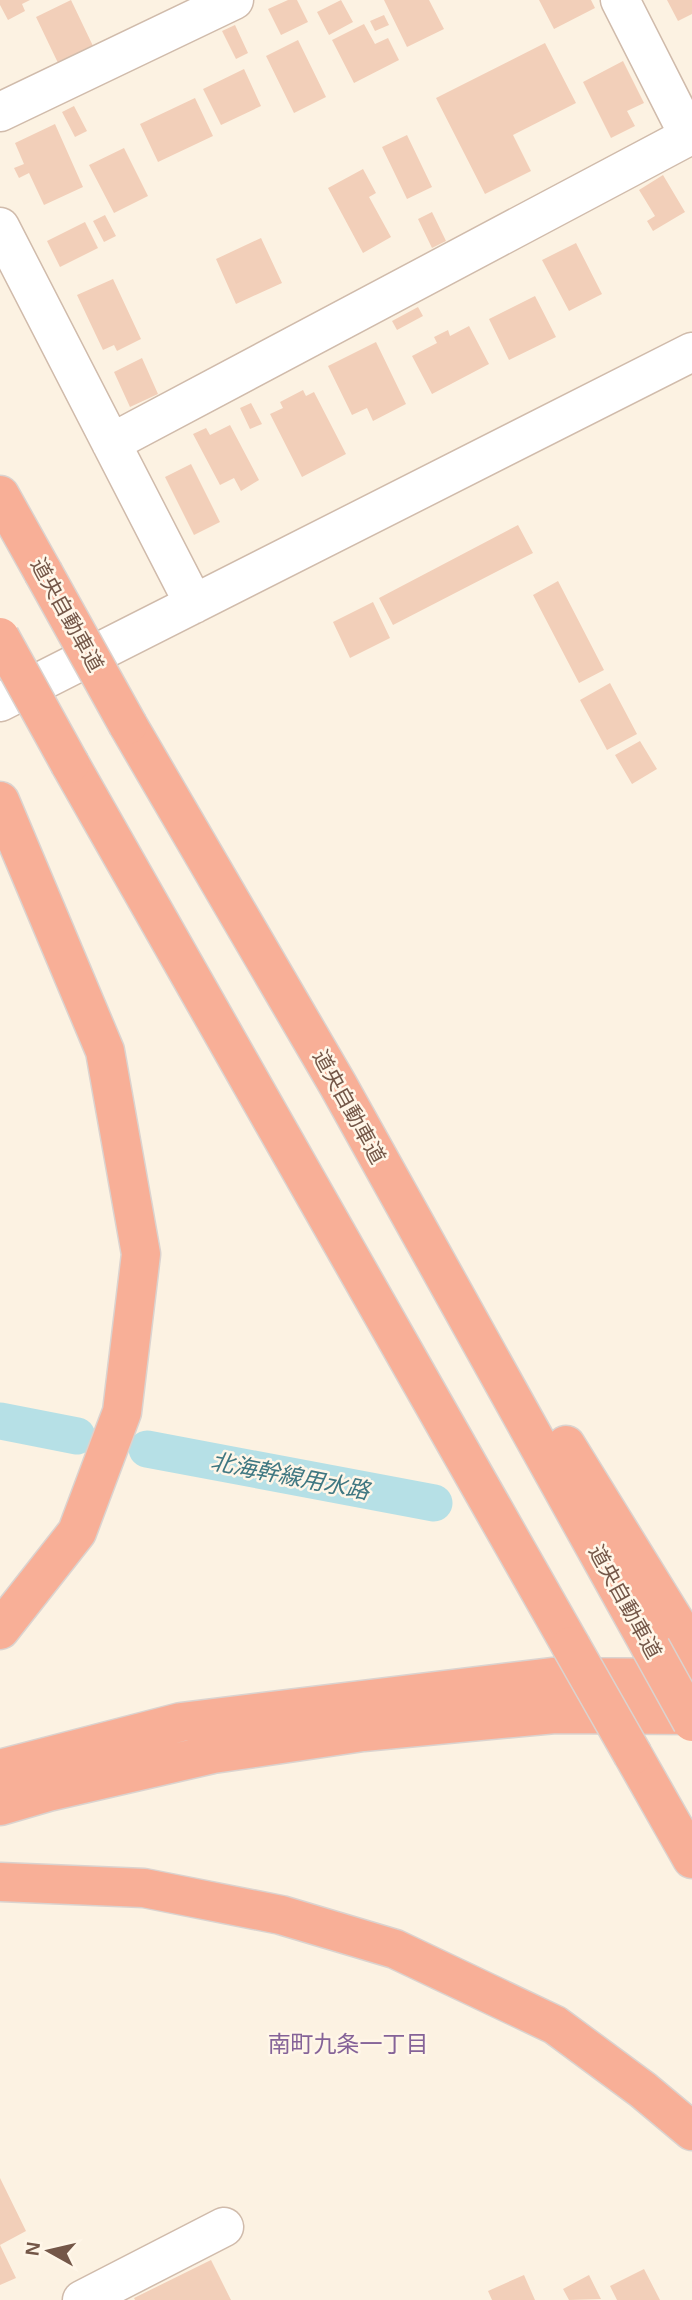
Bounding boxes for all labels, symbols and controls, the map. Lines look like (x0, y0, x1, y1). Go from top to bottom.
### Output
street label: 道央自動車道 (27, 554, 108, 675)
street label: 道央自動車道 (309, 1046, 390, 1167)
water label: 北海幹線用水路 (208, 1448, 373, 1505)
street label: 道央自動車道 (585, 1541, 666, 1662)
district label: 南町九条一丁目 (268, 2031, 429, 2057)
north arrow (14, 2216, 84, 2286)
text: N (21, 2240, 44, 2257)

